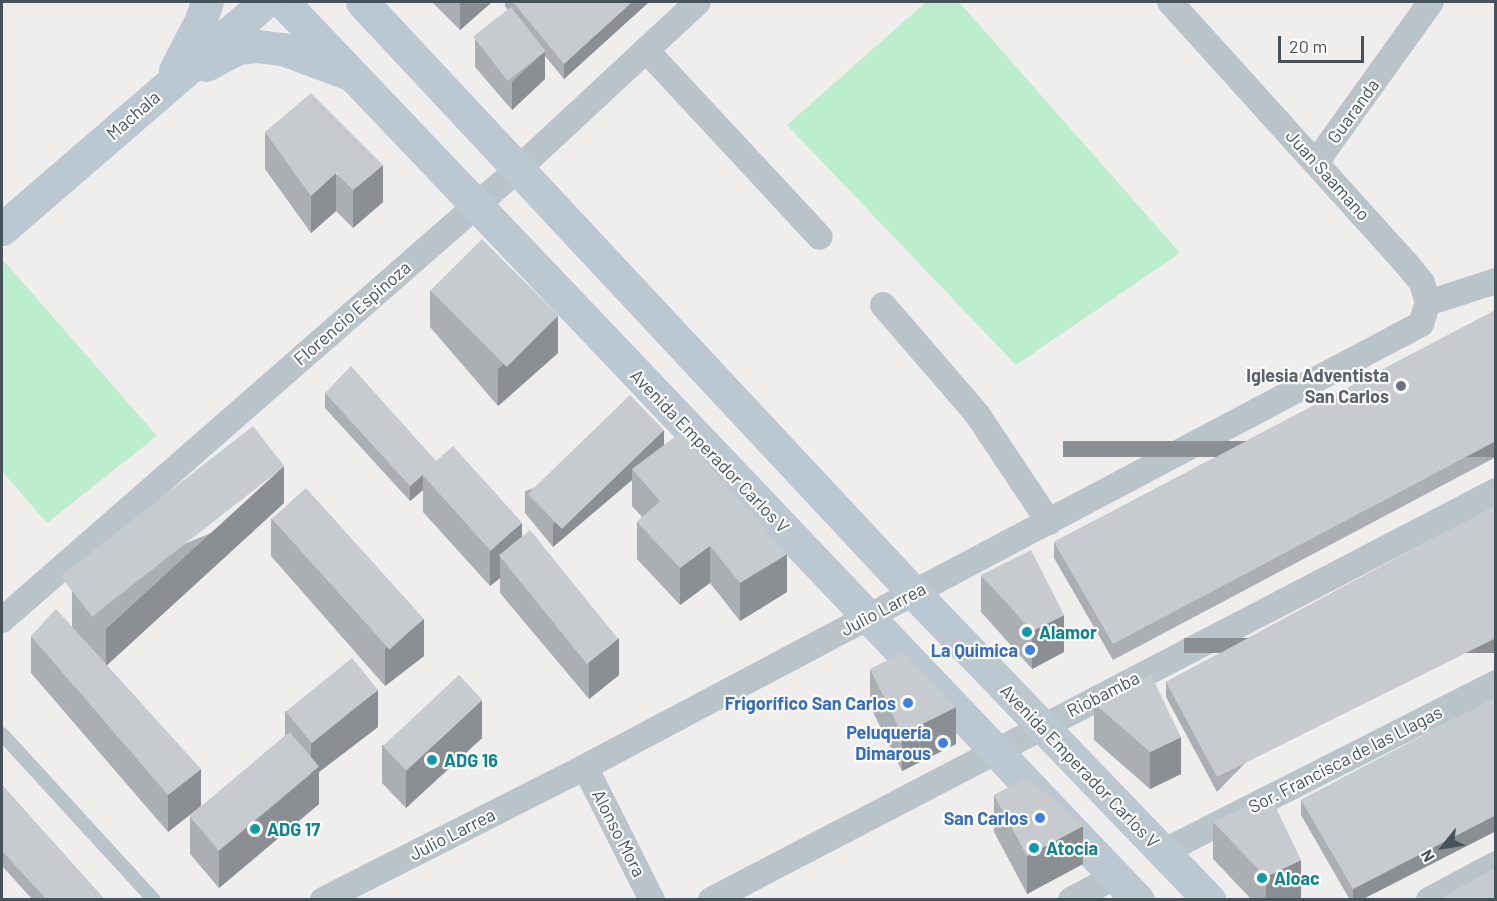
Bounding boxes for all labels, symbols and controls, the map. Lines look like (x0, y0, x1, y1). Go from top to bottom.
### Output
scale bar (1281, 24, 1366, 62)
text: 20 m (1289, 35, 1327, 57)
street label: Guaranda (1322, 75, 1384, 147)
street label: Machala (102, 86, 164, 144)
street label: Juan Saamano (1282, 125, 1374, 225)
street label: Florencio Espinoza (289, 256, 415, 370)
street label: Avenida Emperador Carlos V (626, 365, 794, 537)
place label: Iglesia Adventista San Carlos (1246, 365, 1389, 407)
marker: Iglesia Adventista San Carlos (1394, 379, 1408, 393)
street label: Julio Larrea (837, 578, 929, 640)
place label: Alamor (1039, 621, 1097, 643)
marker: Alamor (1020, 625, 1034, 639)
place label: La Quimica (931, 639, 1018, 661)
marker: La Quimica (1023, 643, 1037, 657)
street label: Riobamba (1063, 667, 1143, 721)
street label: Avenida Emperador Carlos V (996, 680, 1164, 852)
place label: Frigorífico San Carlos (725, 692, 896, 714)
marker: Frigorífico San Carlos (901, 696, 915, 710)
street label: Sor. Francisca de las Llagas (1244, 701, 1446, 817)
place label: Peluquería Dimarous (846, 722, 931, 764)
marker: Peluquería Dimarous (936, 736, 950, 750)
place label: ADG 16 (444, 749, 498, 771)
marker: ADG 16 (425, 753, 439, 767)
street label: Alonso Mora (588, 786, 650, 880)
street label: Julio Larrea (406, 803, 498, 865)
place label: San Carlos (944, 807, 1028, 829)
marker: San Carlos (1033, 811, 1047, 825)
north arrow (1413, 817, 1473, 877)
place label: ADG 17 (267, 818, 320, 840)
marker: ADG 17 (248, 822, 262, 836)
place label: Atocia (1046, 837, 1098, 859)
marker: Atocia (1027, 841, 1041, 855)
text: N (1416, 847, 1438, 866)
place label: Aloac (1274, 867, 1320, 889)
marker: Aloac (1255, 871, 1269, 885)

